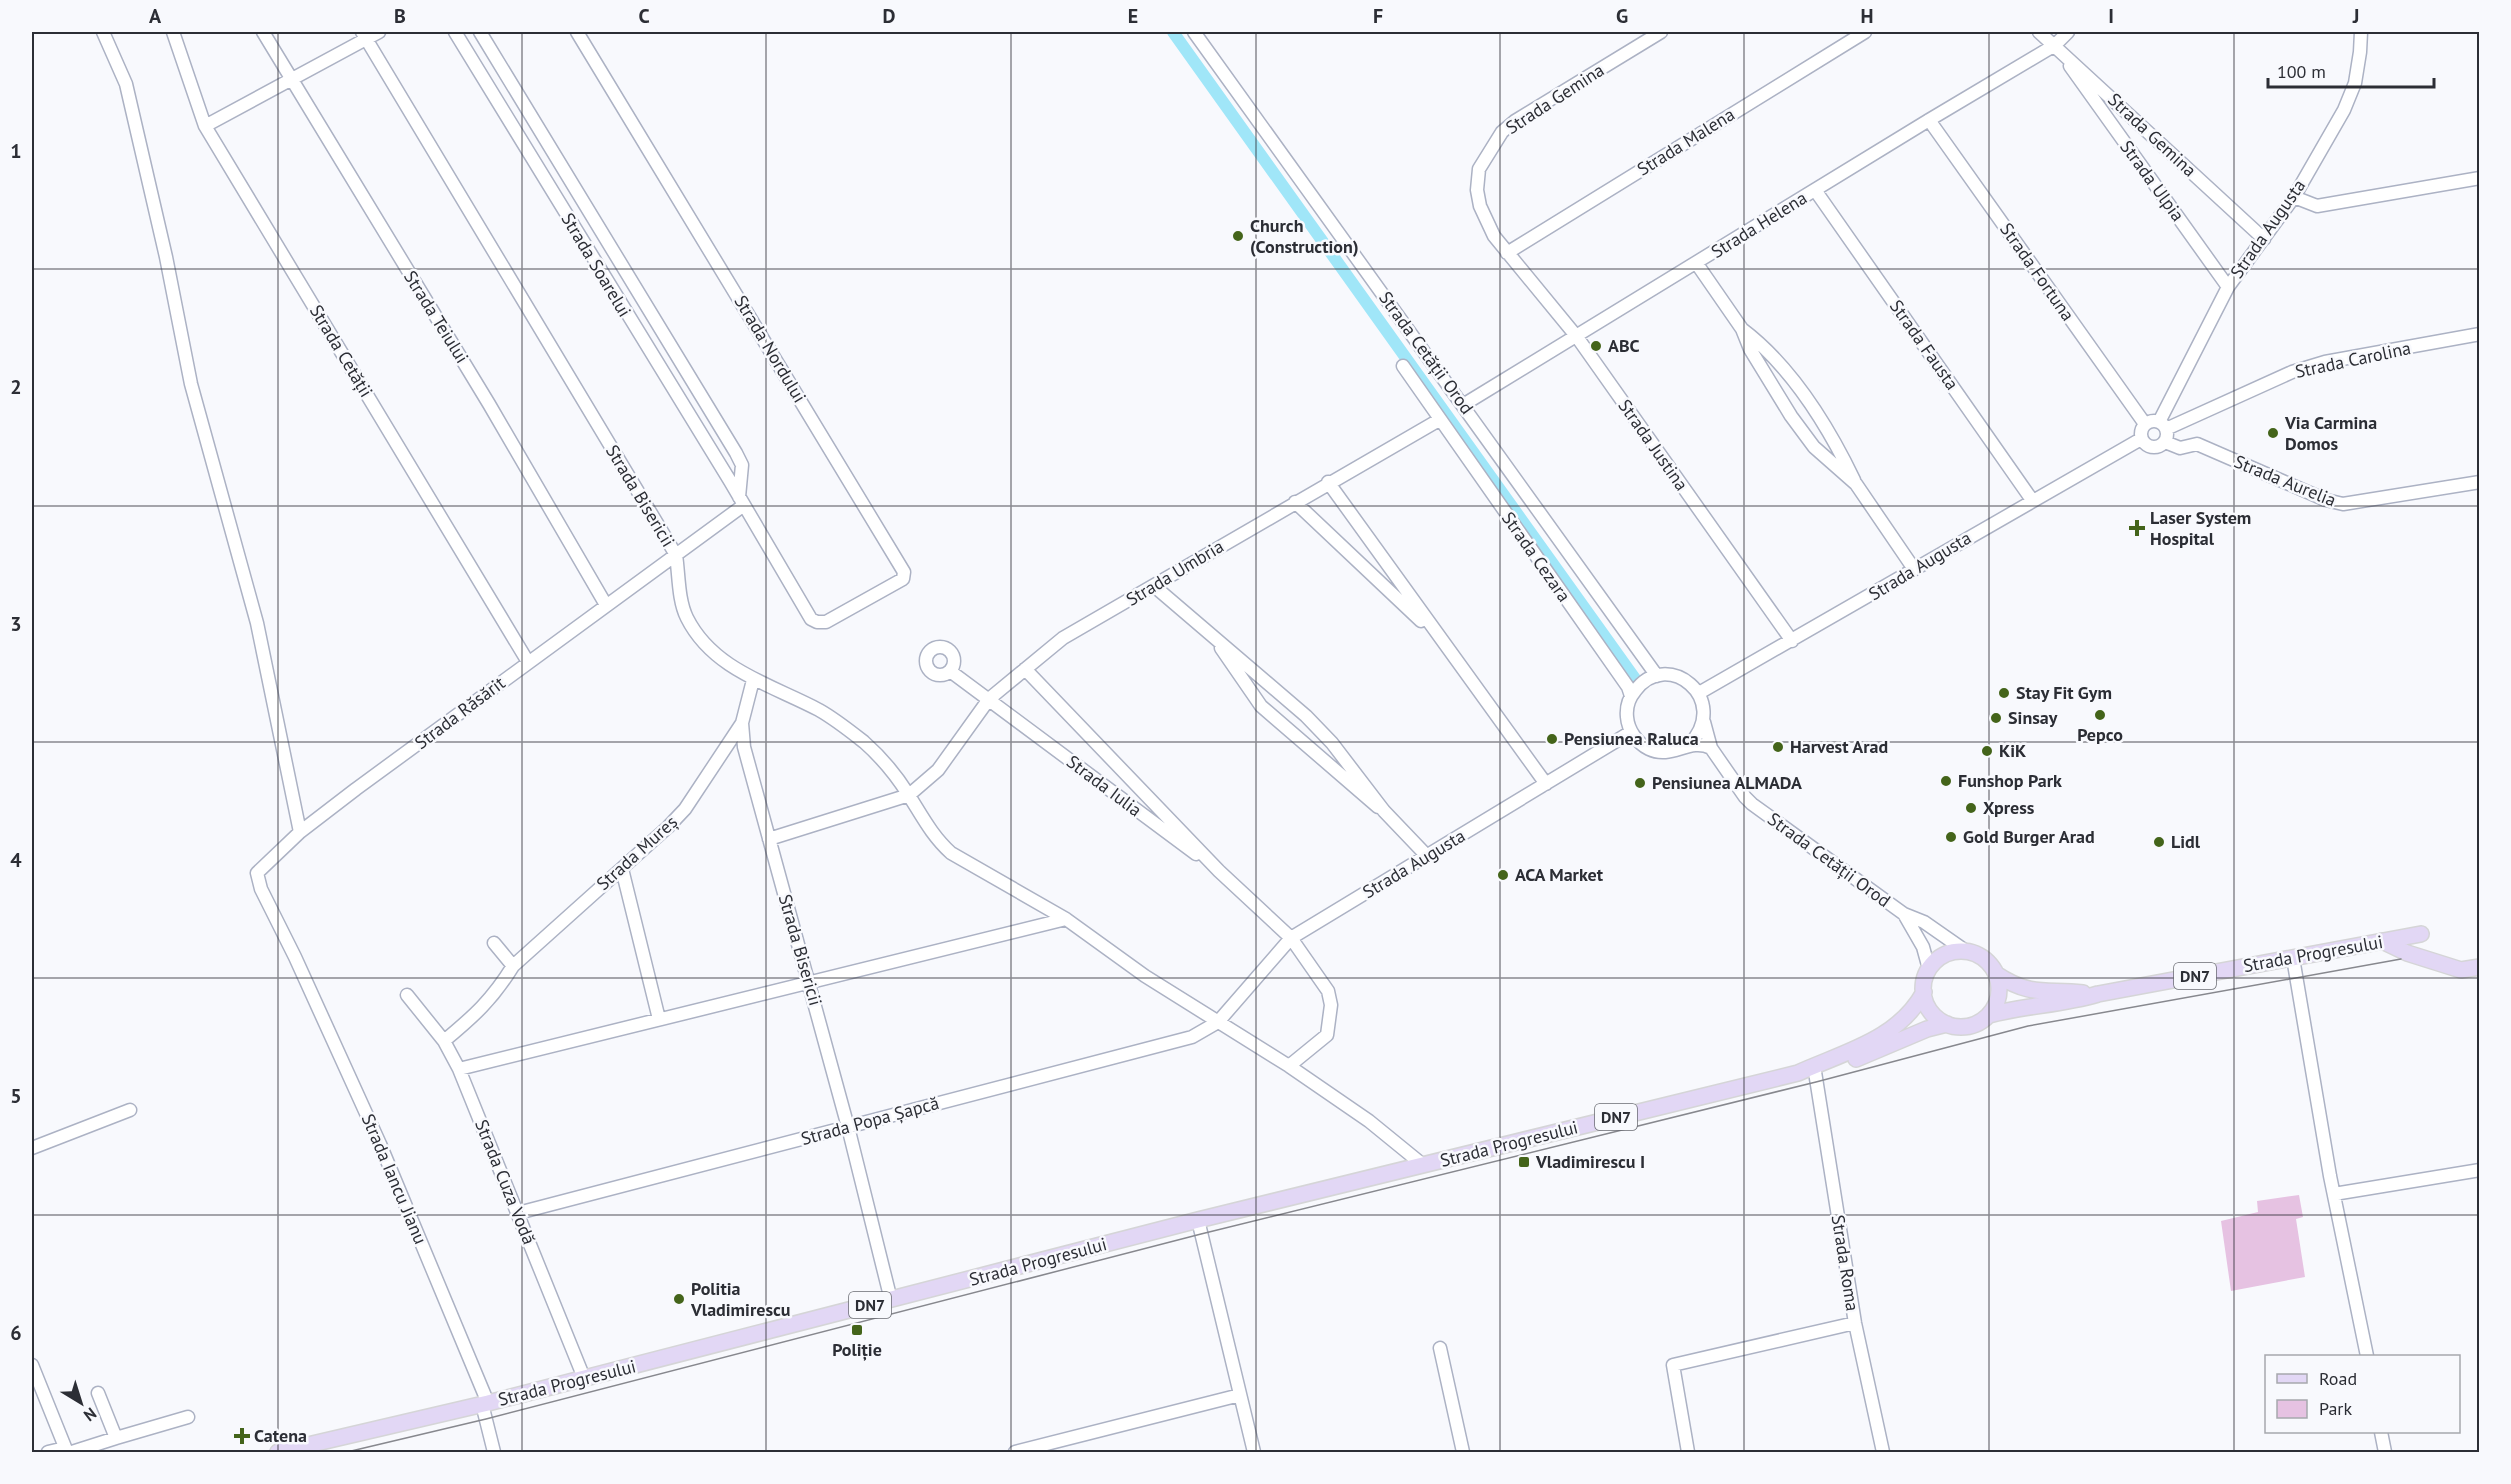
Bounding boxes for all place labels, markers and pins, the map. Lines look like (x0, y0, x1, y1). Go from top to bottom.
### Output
place label: Church (Construction) (1250, 214, 1359, 258)
marker: Church (Construction) (1231, 229, 1245, 243)
place label: ABC (1608, 334, 1640, 357)
marker: ABC (1589, 339, 1603, 353)
place label: Via Carmina Domos (2284, 411, 2377, 455)
marker: Via Carmina Domos (2266, 426, 2280, 440)
place label: Laser System Hospital (2150, 506, 2251, 550)
marker: Laser System Hospital (2128, 519, 2146, 537)
place label: Stay Fit Gym (2016, 681, 2112, 704)
marker: Stay Fit Gym (1997, 686, 2011, 700)
place label: Sinsay (2008, 706, 2058, 729)
marker: Pepco (2093, 708, 2107, 722)
marker: Sinsay (1989, 711, 2003, 725)
place label: Pepco (2077, 723, 2123, 746)
place label: Pensiunea Raluca (1564, 727, 1699, 750)
marker: Pensiunea Raluca (1545, 732, 1559, 746)
place label: Harvest Arad (1790, 735, 1888, 758)
place label: KiK (1999, 739, 2026, 762)
marker: Harvest Arad (1771, 740, 1785, 754)
marker: KiK (1980, 744, 1994, 758)
place label: Funshop Park (1958, 769, 2062, 792)
place label: Pensiunea ALMADA (1652, 771, 1802, 794)
marker: Funshop Park (1939, 774, 1953, 788)
marker: Pensiunea ALMADA (1633, 776, 1647, 790)
place label: Xpress (1983, 796, 2035, 819)
marker: Xpress (1964, 801, 1978, 815)
place label: Gold Burger Arad (1963, 825, 2095, 848)
marker: Gold Burger Arad (1944, 830, 1958, 844)
place label: Lidl (2171, 830, 2201, 853)
marker: Lidl (2152, 835, 2166, 849)
place label: ACA Market (1515, 863, 1604, 886)
marker: ACA Market (1496, 868, 1510, 882)
place label: Vladimirescu I (1535, 1150, 1645, 1173)
marker: Vladimirescu I (1517, 1155, 1531, 1169)
place label: Politia Vladimirescu (690, 1277, 790, 1321)
marker: Politia Vladimirescu (672, 1292, 686, 1306)
marker: Poliție (850, 1323, 864, 1337)
place label: Poliție (832, 1338, 882, 1361)
place label: Catena (254, 1424, 307, 1447)
marker: Catena (235, 1429, 249, 1443)

